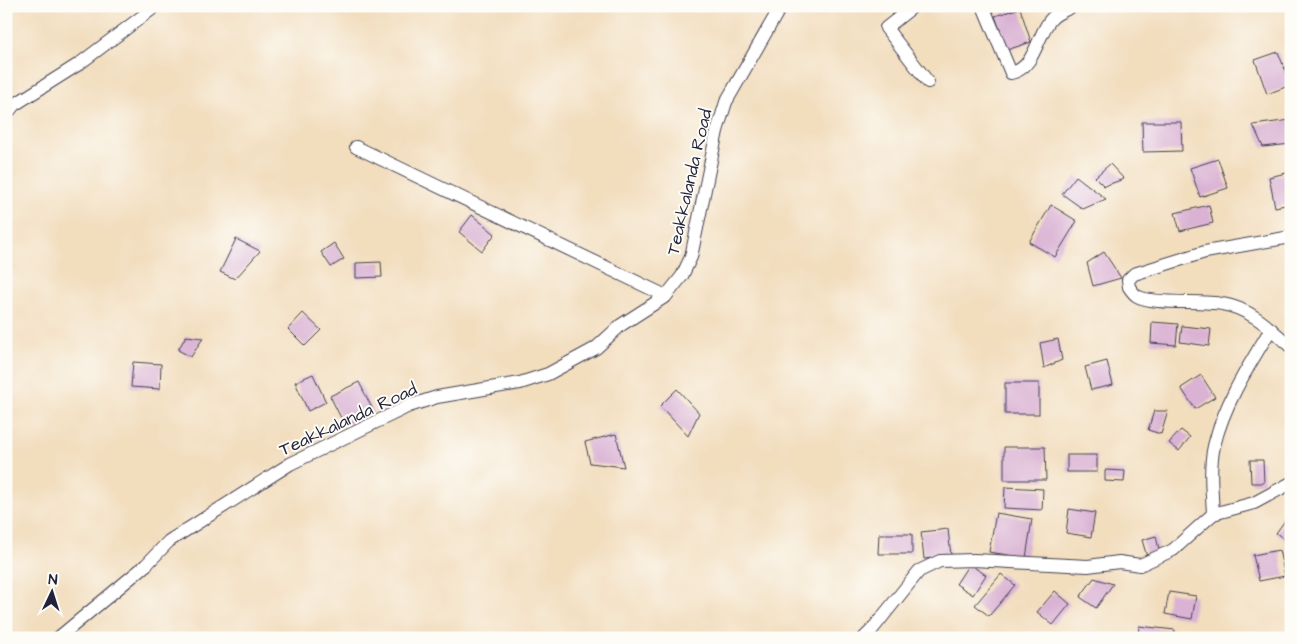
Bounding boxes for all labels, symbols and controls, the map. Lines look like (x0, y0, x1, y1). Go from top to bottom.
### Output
street label: Teakkalanda Road (661, 107, 718, 258)
street label: Teakkalanda Road (275, 377, 421, 462)
north arrow (28, 566, 78, 616)
text: N (48, 570, 58, 590)

